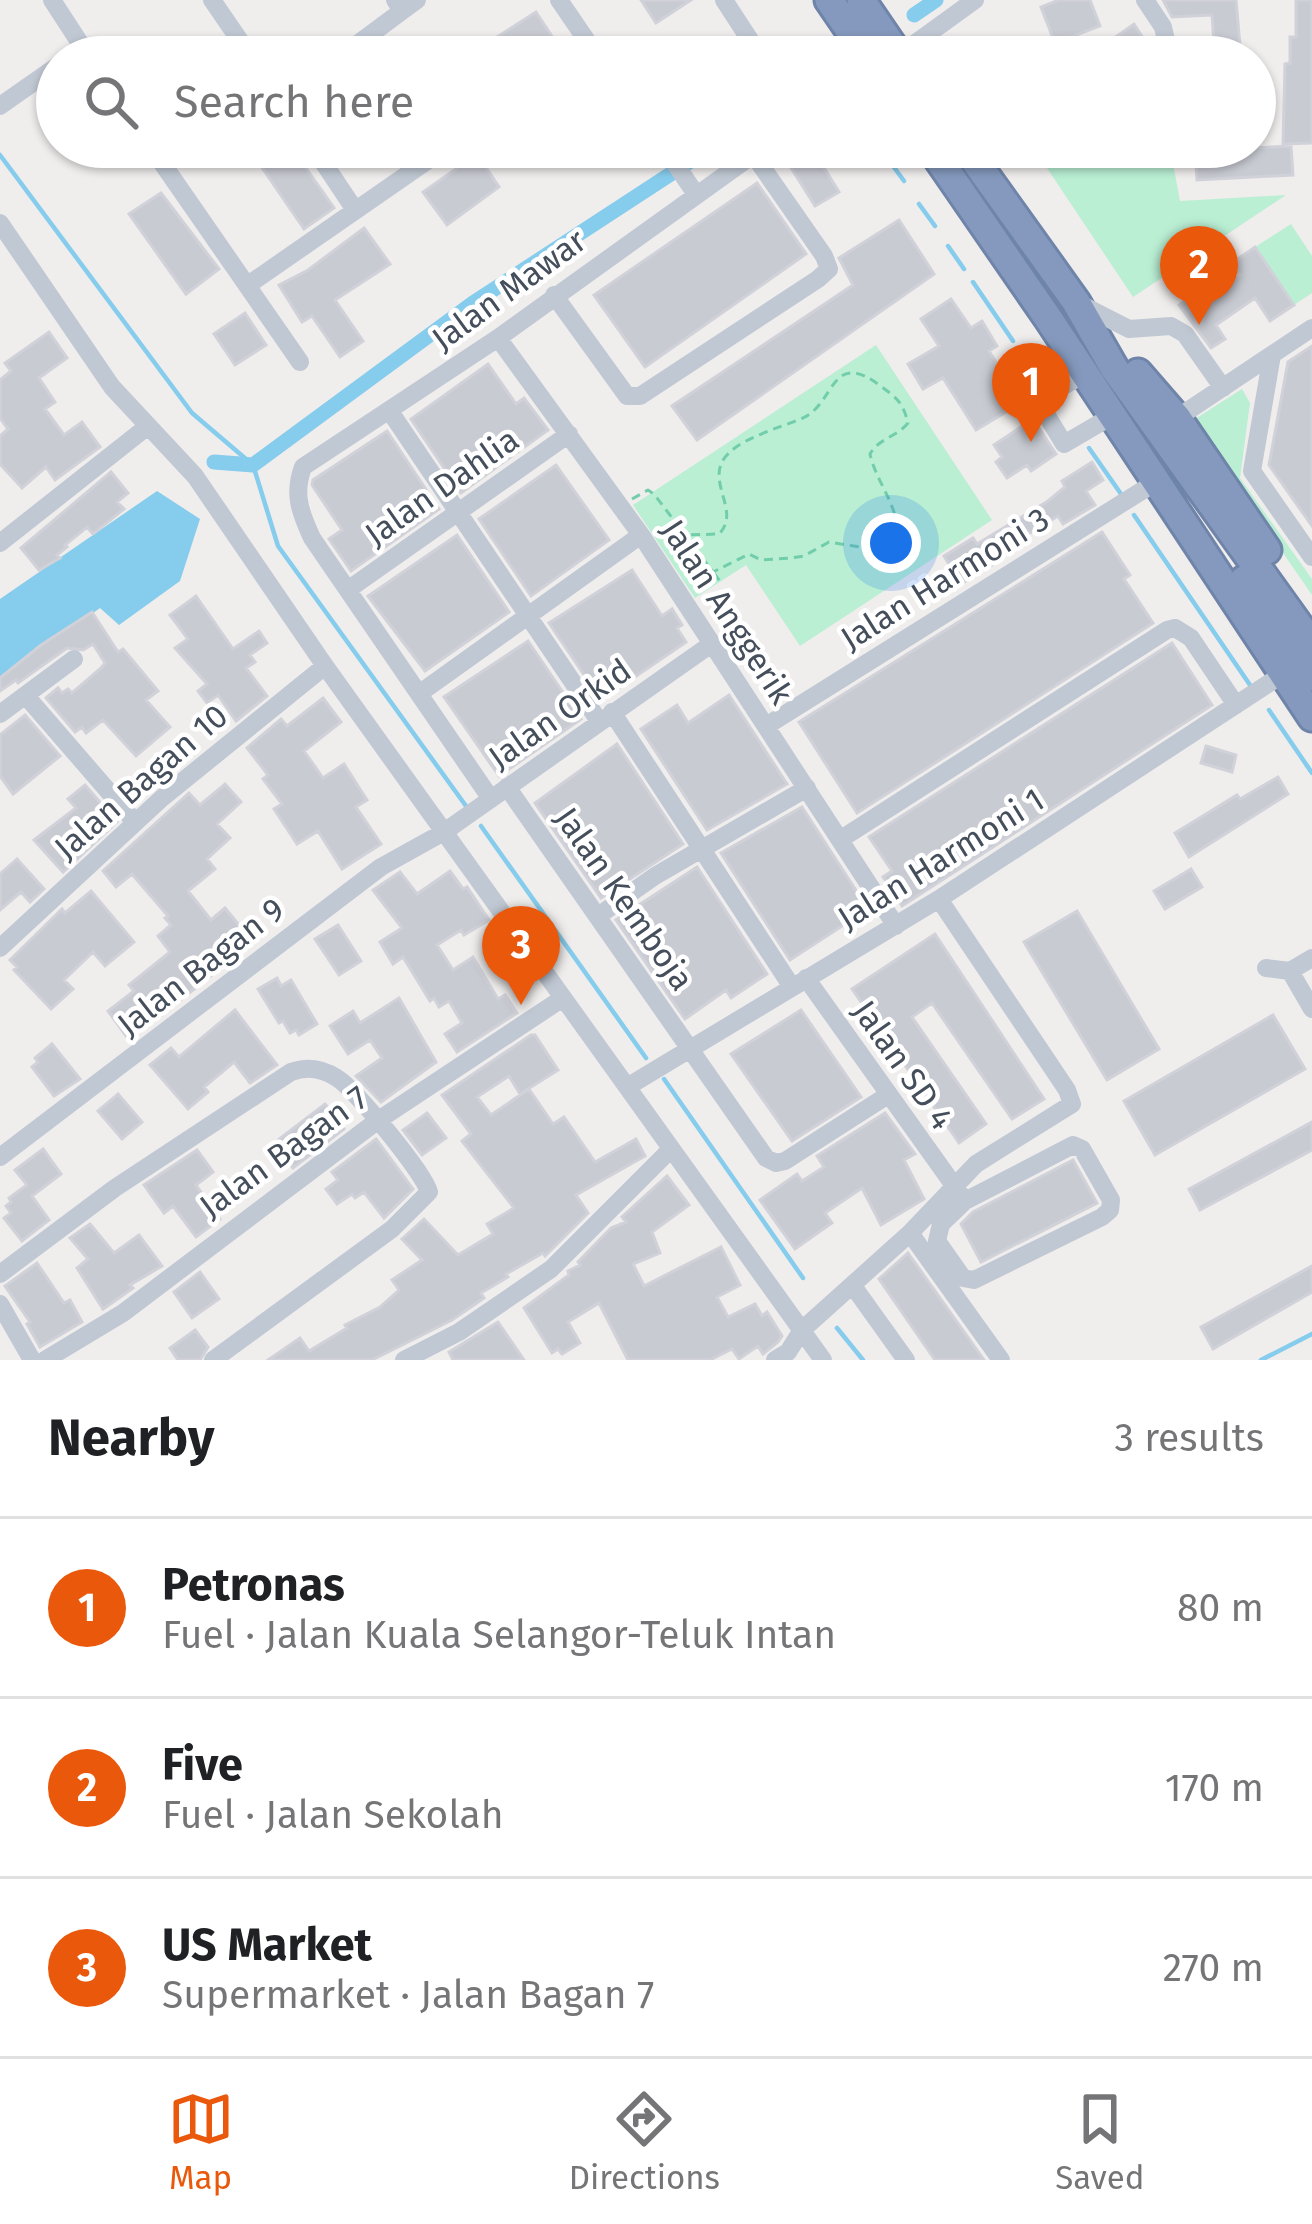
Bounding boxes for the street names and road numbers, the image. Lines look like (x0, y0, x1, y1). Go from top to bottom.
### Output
street label: Jalan Mawar (424, 221, 594, 359)
street label: Jalan Dahlia (357, 419, 527, 555)
street label: Jalan Harmoni 3 (834, 499, 1056, 659)
street label: Jalan Anggerik (652, 512, 802, 712)
street label: Jalan Orkid (481, 650, 639, 778)
street label: Jalan Bagan 10 (46, 696, 236, 868)
street label: Jalan Harmoni 1 (831, 780, 1051, 938)
street label: Jalan Kemboja (546, 800, 702, 998)
street label: Jalan Bagan 9 (110, 889, 292, 1045)
street label: Jalan SD 4 (844, 993, 962, 1137)
street label: Jalan Bagan 7 (192, 1078, 376, 1226)

